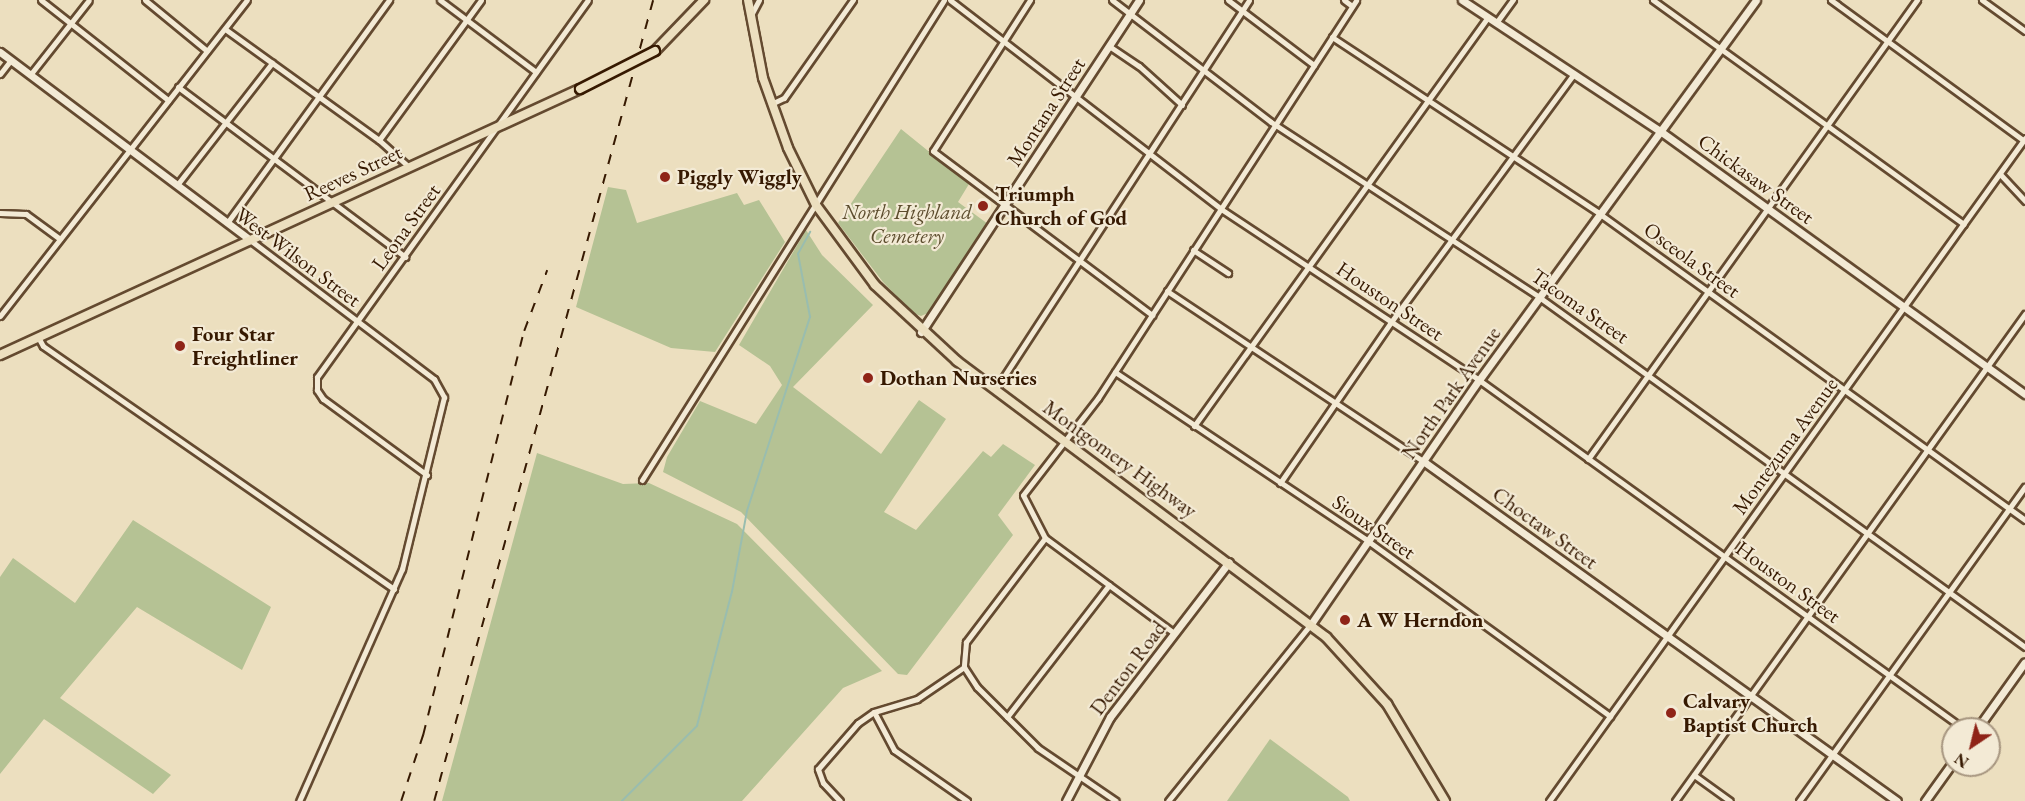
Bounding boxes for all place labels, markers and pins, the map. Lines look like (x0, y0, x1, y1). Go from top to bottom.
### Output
place label: Piggly Wiggly (677, 164, 802, 190)
marker: Piggly Wiggly (658, 170, 672, 184)
place label: Triumph Church of God (995, 181, 1127, 231)
marker: Triumph Church of God (976, 199, 990, 213)
place label: Four Star Freightliner (192, 321, 298, 371)
marker: Four Star Freightliner (173, 339, 187, 353)
place label: Dothan Nurseries (880, 365, 1037, 391)
marker: Dothan Nurseries (861, 371, 875, 385)
place label: A W Herndon (1357, 607, 1483, 633)
marker: A W Herndon (1338, 613, 1352, 627)
place label: Calvary Baptist Church (1683, 688, 1818, 738)
marker: Calvary Baptist Church (1664, 706, 1678, 720)

